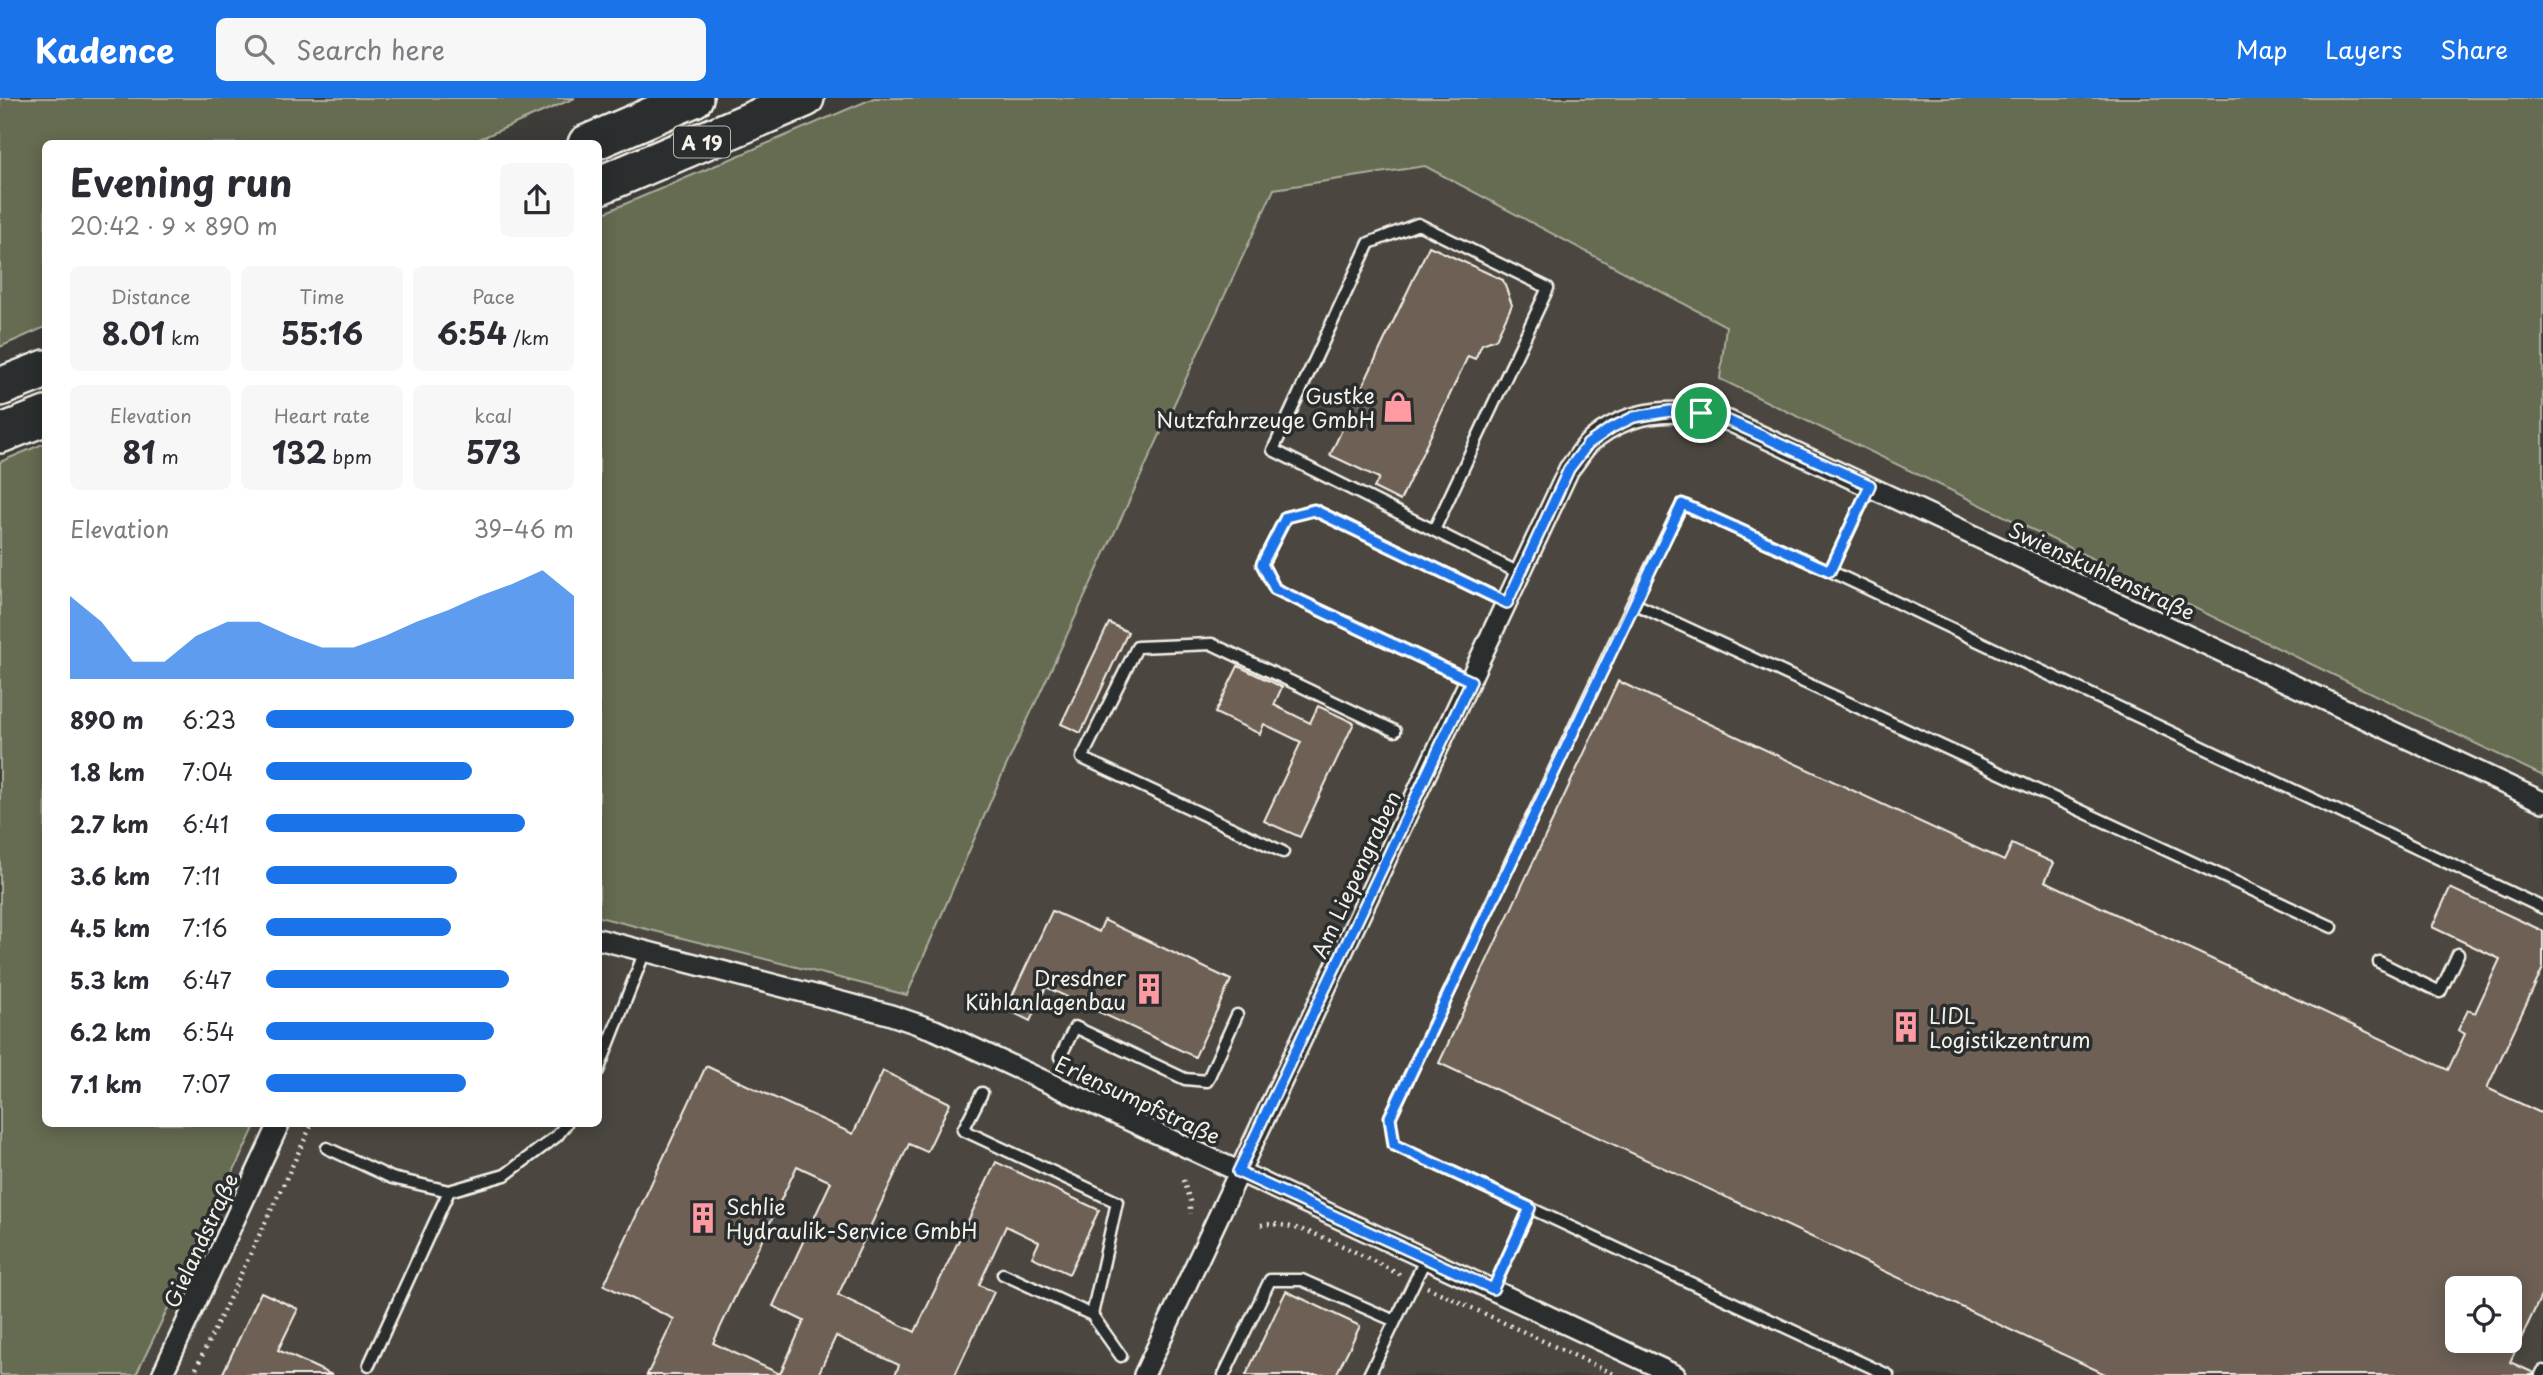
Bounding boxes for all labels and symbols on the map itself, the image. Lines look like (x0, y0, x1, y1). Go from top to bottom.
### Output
road number: A 19 (674, 126, 730, 158)
place label: Gustke Nutzfahrzeuge GmbH (1156, 379, 1375, 435)
pin (1671, 383, 1731, 443)
shop icon: Gustke Nutzfahrzeuge GmbH (1381, 390, 1415, 424)
street label: Swienskuhlenstraße (2003, 513, 2201, 627)
street label: Am Liepengraben (1302, 785, 1408, 963)
place label: Dresdner Kühlanlagenbau (965, 961, 1126, 1017)
building icon: Dresdner Kühlanlagenbau (1132, 972, 1166, 1006)
place label: LIDL Logistikzentrum (1929, 999, 2091, 1055)
building icon: LIDL Logistikzentrum (1889, 1010, 1923, 1044)
street label: Erlensumpfstraße (1050, 1047, 1226, 1151)
street label: Gielandstraße (155, 1167, 245, 1313)
place label: Schlie Hydraulik-Service GmbH (726, 1190, 977, 1246)
building icon: Schlie Hydraulik-Service GmbH (686, 1201, 720, 1235)

